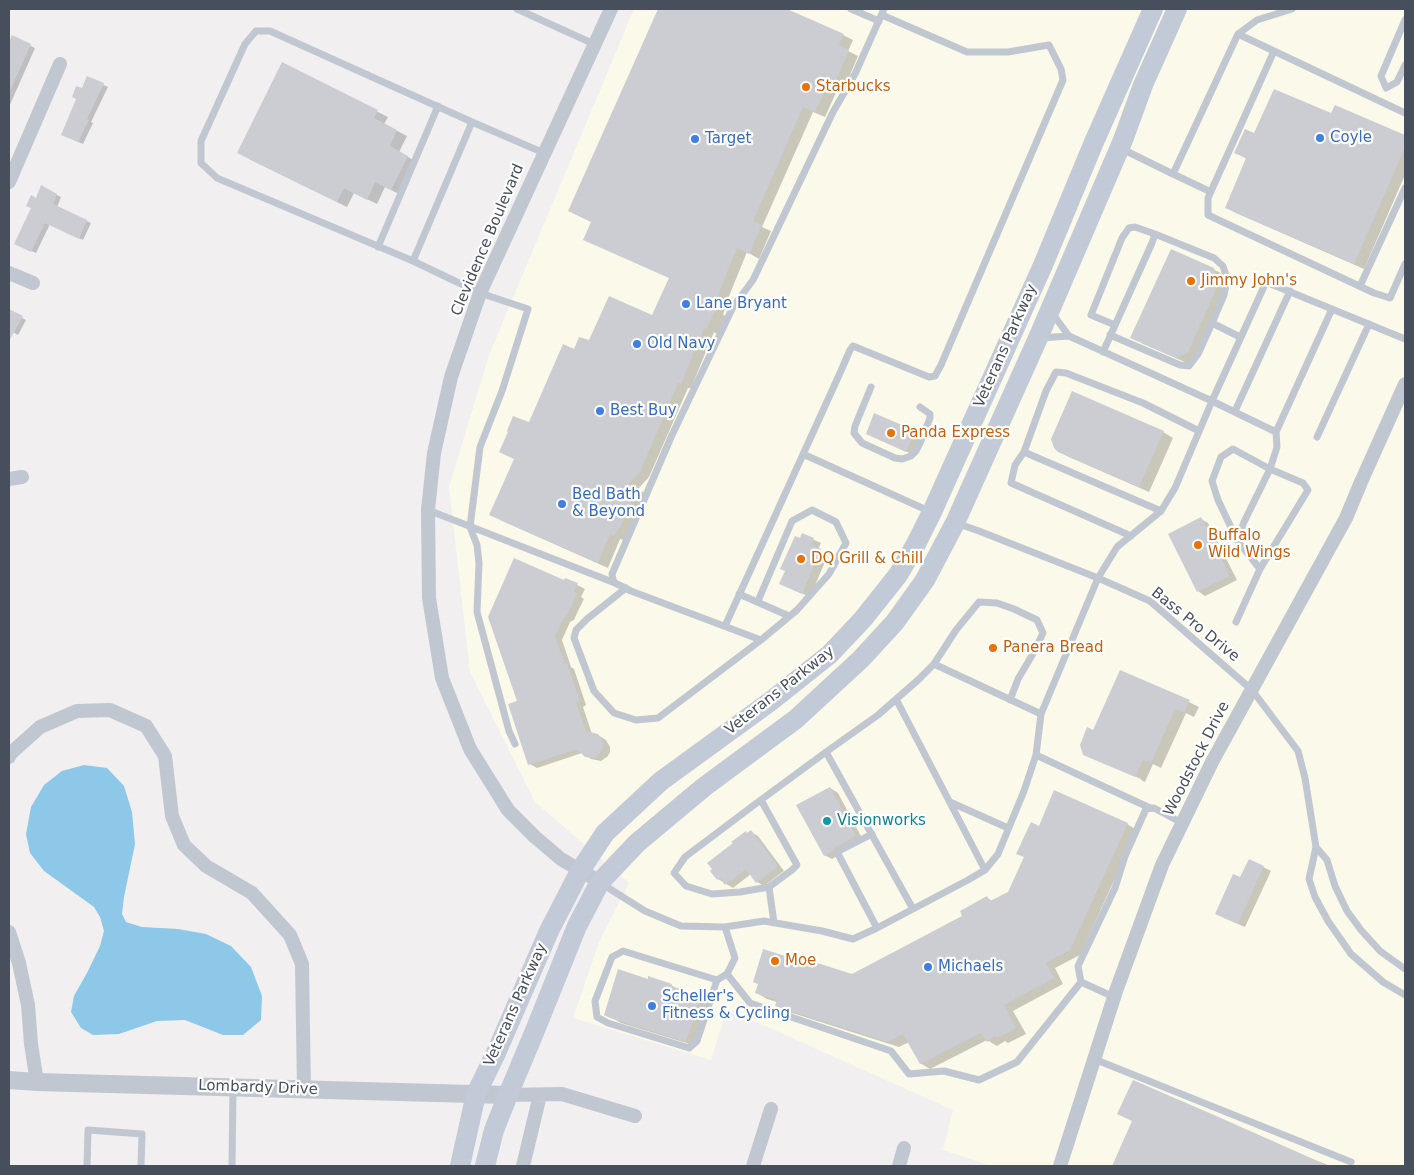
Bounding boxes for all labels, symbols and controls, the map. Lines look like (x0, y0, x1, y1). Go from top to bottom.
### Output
place label: Starbucks (816, 78, 891, 96)
marker: Starbucks (800, 81, 812, 93)
place label: Coyle (1330, 129, 1372, 147)
place label: Target (705, 130, 751, 148)
marker: Coyle (1314, 132, 1326, 144)
marker: Target (689, 133, 701, 145)
street label: Clevidence Boulevard (448, 161, 528, 319)
place label: Jimmy John's (1201, 272, 1297, 290)
marker: Jimmy John's (1185, 275, 1197, 287)
street label: Veterans Parkway (971, 281, 1041, 411)
place label: Lane Bryant (696, 295, 787, 313)
marker: Lane Bryant (680, 298, 692, 310)
place label: Old Navy (647, 335, 715, 353)
marker: Old Navy (631, 338, 643, 350)
place label: Best Buy (610, 402, 677, 420)
marker: Best Buy (594, 405, 606, 417)
place label: Panda Express (901, 424, 1010, 442)
marker: Panda Express (885, 427, 897, 439)
place label: Bed Bath & Beyond (572, 486, 645, 521)
marker: Bed Bath & Beyond (556, 498, 568, 510)
place label: Buffalo Wild Wings (1208, 527, 1291, 562)
marker: Buffalo Wild Wings (1192, 539, 1204, 551)
place label: DQ Grill & Chill (811, 550, 923, 568)
marker: DQ Grill & Chill (795, 553, 807, 565)
street label: Bass Pro Drive (1147, 584, 1243, 666)
place label: Panera Bread (1003, 639, 1103, 657)
marker: Panera Bread (987, 642, 999, 654)
street label: Veterans Parkway (722, 643, 838, 739)
street label: Woodstock Drive (1160, 699, 1234, 819)
place label: Visionworks (837, 812, 926, 830)
marker: Visionworks (821, 815, 833, 827)
street label: Veterans Parkway (481, 940, 551, 1070)
place label: Moe (785, 952, 816, 970)
marker: Moe (769, 955, 781, 967)
place label: Michaels (938, 958, 1003, 976)
marker: Michaels (922, 961, 934, 973)
place label: Scheller's Fitness & Cycling (662, 988, 790, 1023)
marker: Scheller's Fitness & Cycling (646, 1000, 658, 1012)
street label: Lombardy Drive (198, 1077, 318, 1099)

